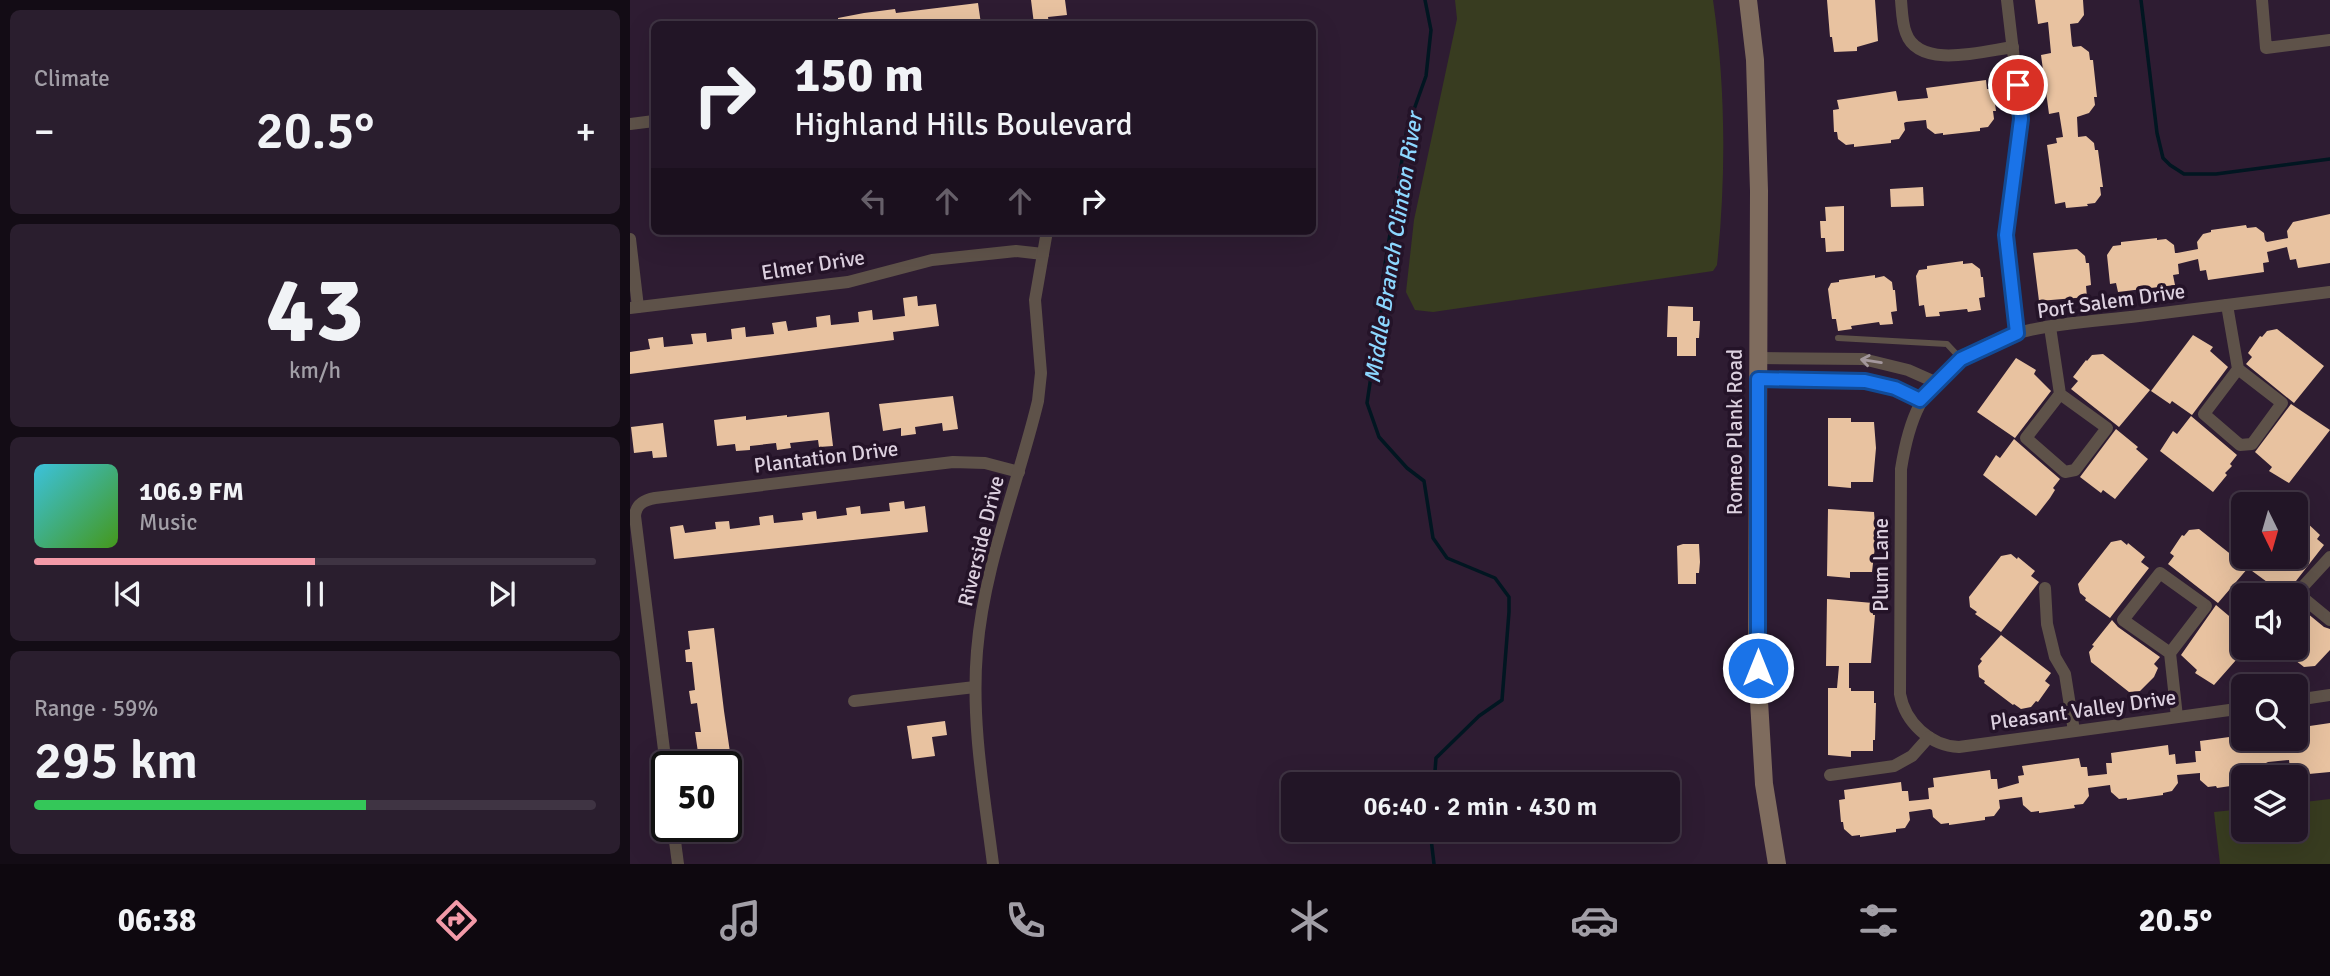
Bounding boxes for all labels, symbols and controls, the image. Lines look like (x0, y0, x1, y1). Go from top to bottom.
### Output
text: 150 m (794, 45, 924, 105)
icon: right (679, 49, 770, 140)
pin (1988, 55, 2048, 115)
text: Climate (34, 64, 110, 93)
icon: arrive (1999, 66, 2037, 104)
text: 20.5° (256, 99, 374, 163)
text: Highland Hills Boulevard (794, 105, 1133, 144)
water label: Middle Branch Clinton River (1358, 107, 1430, 385)
text: − (34, 108, 55, 155)
text: + (575, 108, 596, 155)
icon: left (855, 182, 893, 220)
icon: ahead (928, 182, 966, 220)
icon: ahead (1001, 182, 1039, 220)
icon: right (1074, 182, 1112, 220)
street label: Elmer Drive (759, 244, 867, 286)
text: 43 (266, 254, 364, 367)
street label: Port Salem Drive (2035, 278, 2187, 324)
street label: Romeo Plank Road (1722, 349, 1748, 515)
one-way arrow (1860, 354, 1883, 367)
text: km/h (289, 356, 341, 385)
street label: Plantation Drive (752, 435, 900, 479)
street label: Riverside Drive (952, 473, 1010, 609)
text: 106.9 FM (139, 476, 244, 508)
north arrow (2231, 492, 2308, 569)
map controls (2231, 492, 2308, 842)
text: Music (139, 508, 197, 537)
street label: Plum Lane (1868, 518, 1894, 612)
icon: previous (109, 575, 147, 613)
icon: pause (296, 575, 334, 613)
icon: next (483, 575, 521, 613)
button: sound (2231, 583, 2308, 660)
position arrow (1721, 631, 1795, 705)
button: search (2231, 674, 2308, 751)
street label: Pleasant Valley Drive (1988, 684, 2178, 736)
text: Range · 59% (34, 694, 158, 723)
text: 295 km (34, 729, 198, 793)
speed limit sign: 50 (651, 751, 742, 842)
button: layers (2231, 765, 2308, 842)
text: 06:40 · 2 min · 430 m (1364, 791, 1597, 823)
icon: directions (432, 896, 481, 945)
icon: music (716, 896, 765, 945)
icon: phone (1001, 896, 1050, 945)
icon: climate (1285, 896, 1334, 945)
icon: car (1570, 896, 1619, 945)
icon: filters (1854, 896, 1903, 945)
text: 06:38 (118, 901, 196, 940)
text: 20.5° (2138, 901, 2212, 940)

